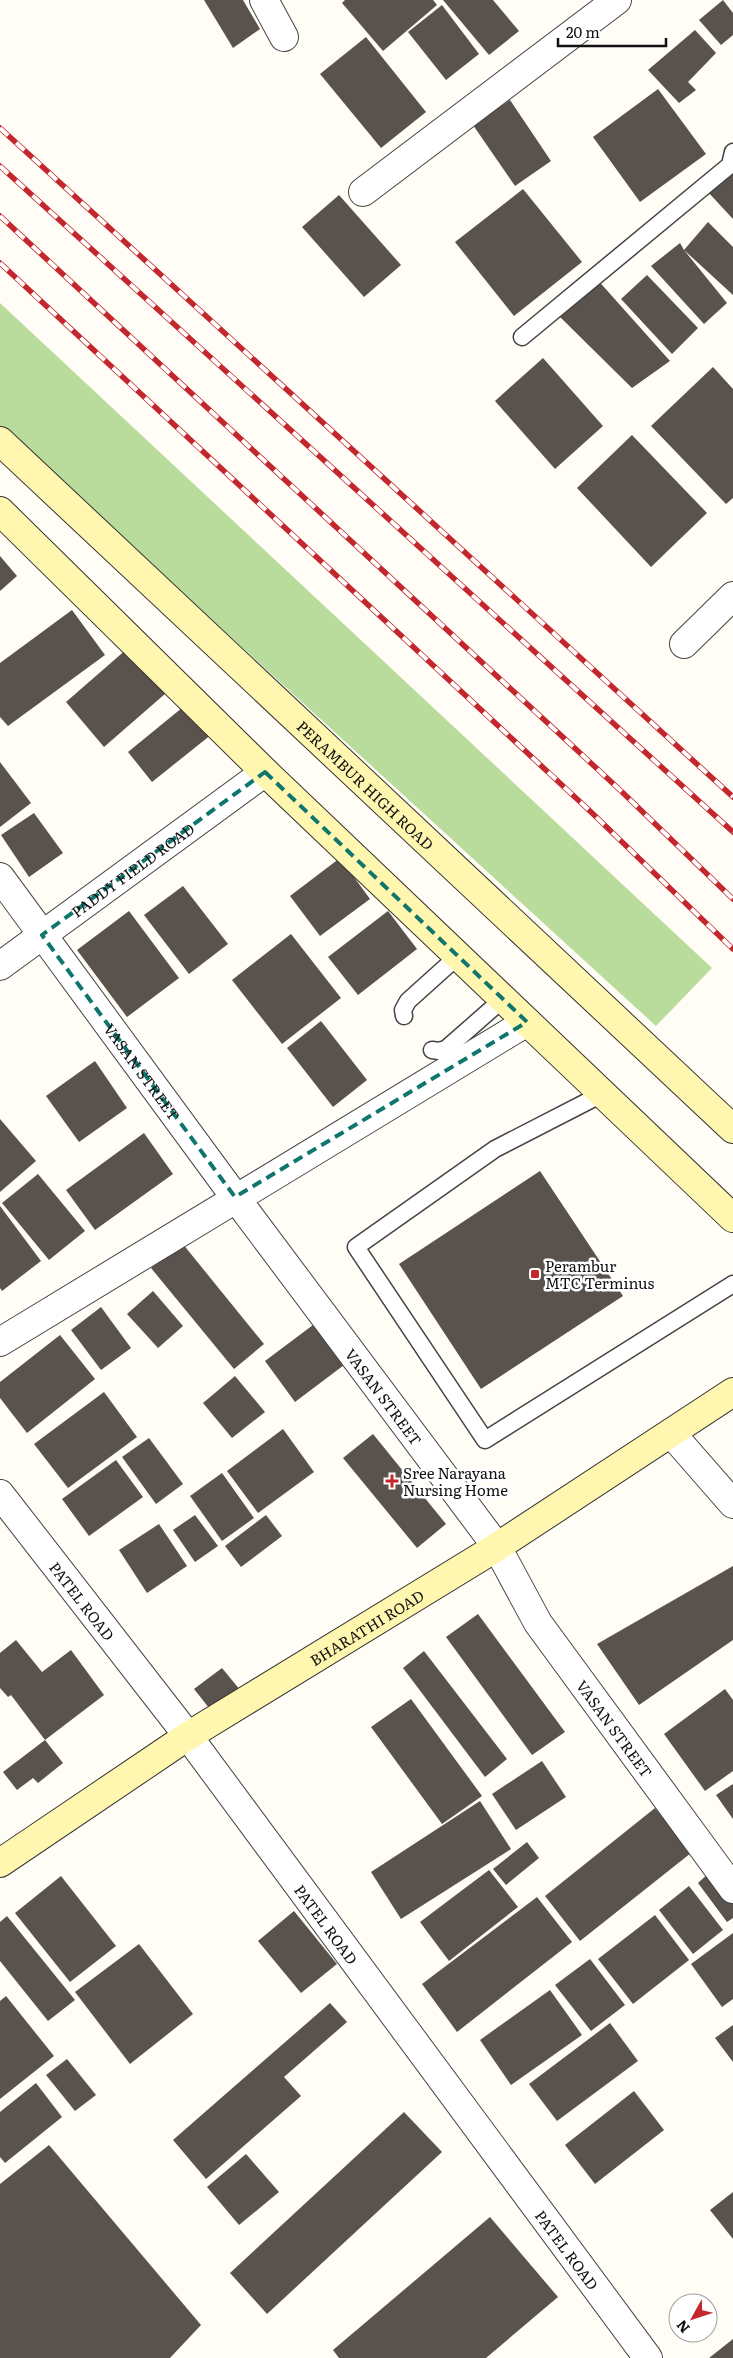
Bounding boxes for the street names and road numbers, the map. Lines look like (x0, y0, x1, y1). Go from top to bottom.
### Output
street label: PERAMBUR HIGH ROAD (292, 714, 440, 855)
street label: PADDY FIELD ROAD (66, 816, 199, 922)
street label: VASAN STREET (99, 1018, 186, 1125)
street label: VASAN STREET (340, 1343, 428, 1450)
street label: PATEL ROAD (45, 1556, 121, 1645)
street label: BHARATHI ROAD (305, 1583, 428, 1671)
street label: VASAN STREET (572, 1675, 659, 1782)
street label: PATEL ROAD (290, 1879, 364, 1969)
street label: PATEL ROAD (530, 2205, 605, 2294)

